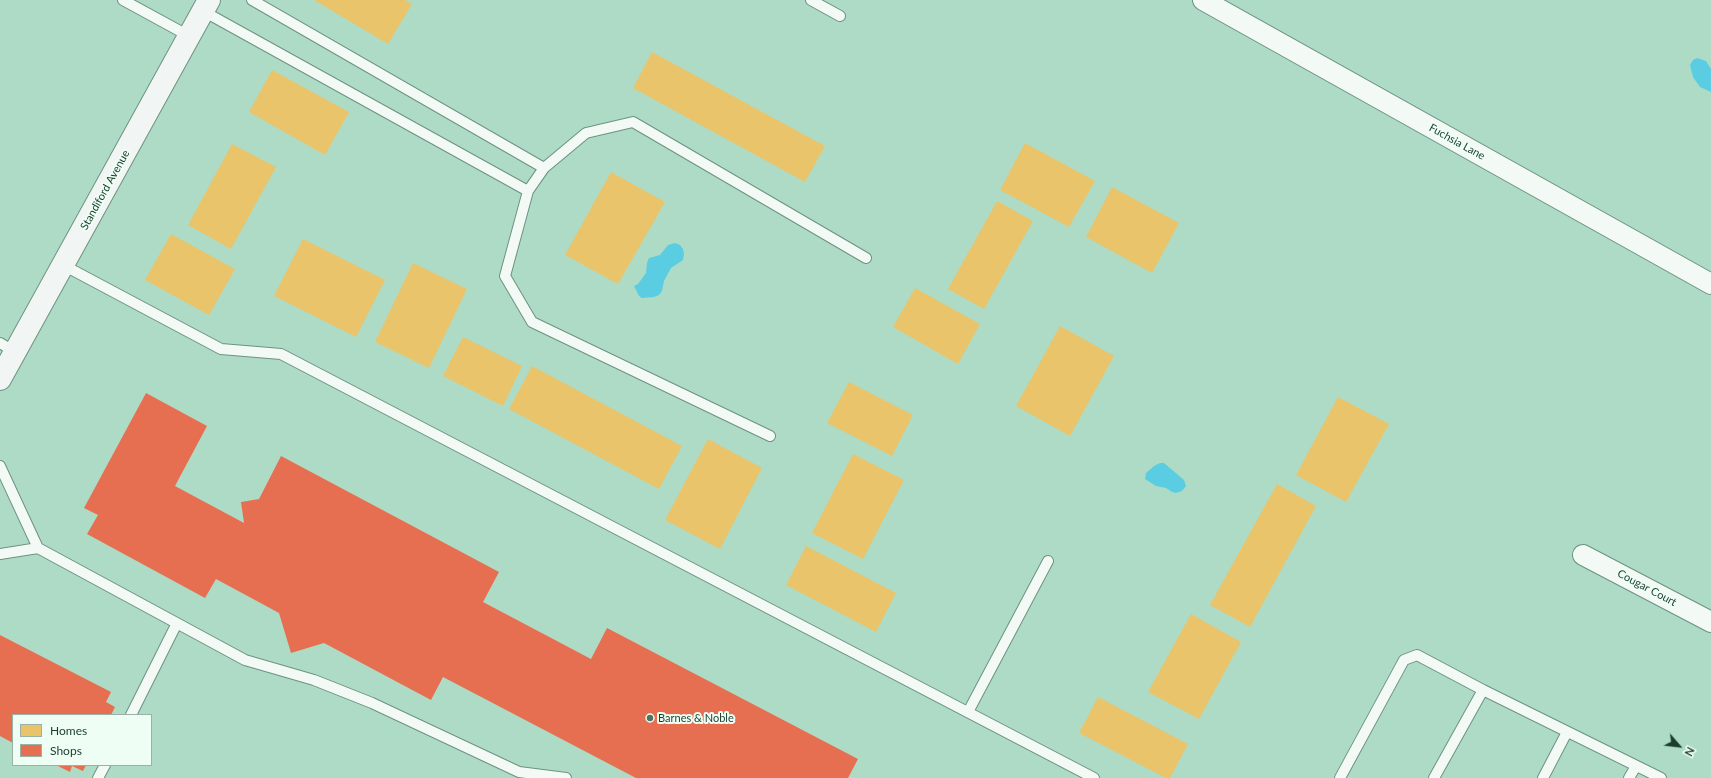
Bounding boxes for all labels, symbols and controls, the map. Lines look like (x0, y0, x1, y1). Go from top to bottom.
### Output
street label: Fuchsia Lane (1427, 121, 1487, 163)
street label: Standiford Avenue (78, 148, 132, 232)
street label: Cougar Court (1615, 567, 1679, 609)
place label: Barnes & Noble (658, 711, 734, 725)
marker: Barnes & Noble (645, 713, 655, 723)
legend (12, 714, 152, 766)
text: Homes (50, 723, 87, 738)
north arrow (1659, 726, 1699, 766)
text: Shops (50, 743, 82, 758)
text: N (1682, 745, 1698, 759)

